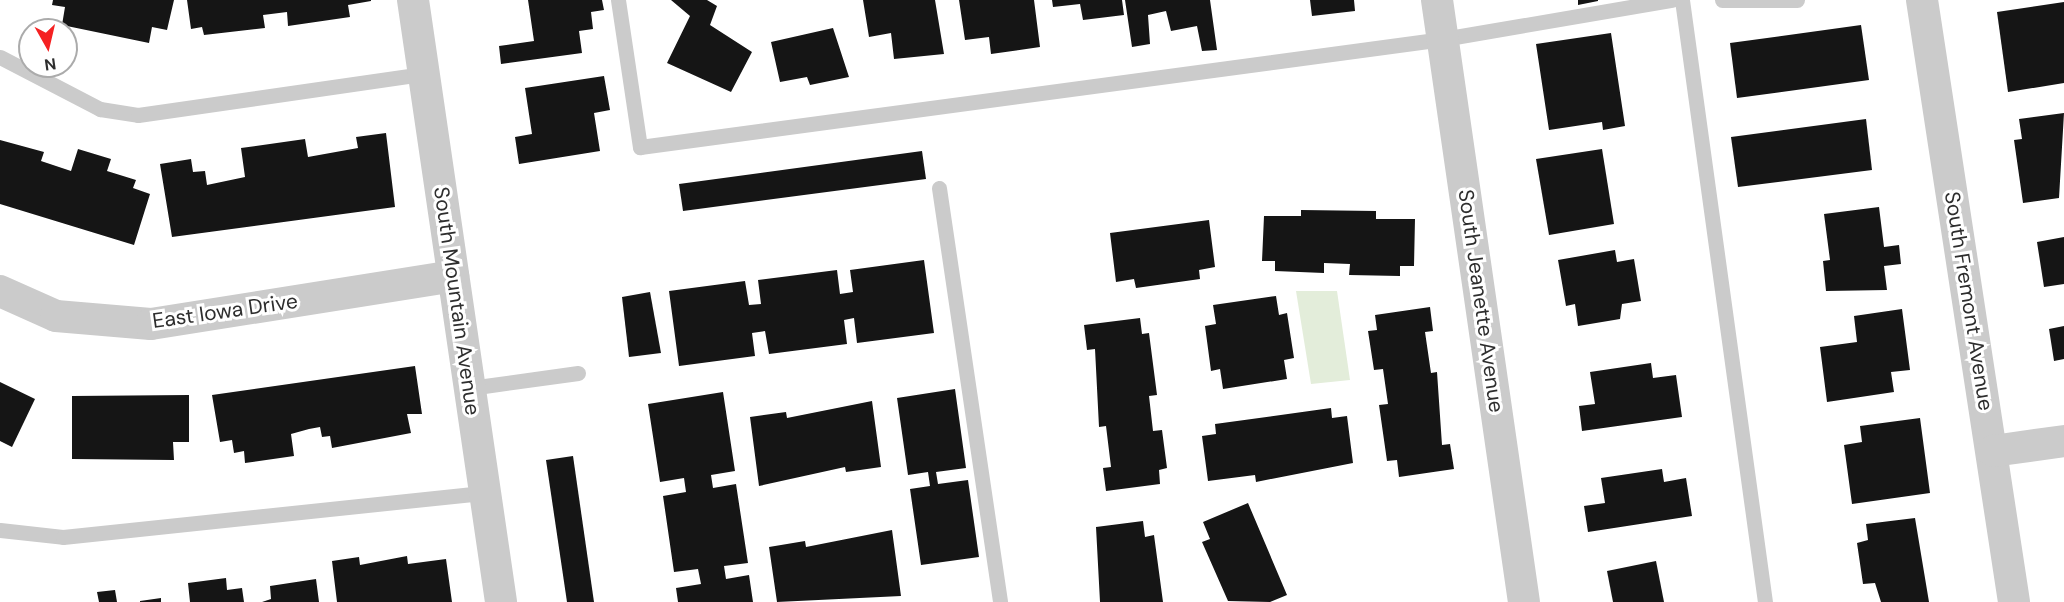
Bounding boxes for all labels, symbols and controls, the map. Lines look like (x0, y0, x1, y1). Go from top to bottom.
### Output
north arrow (18, 18, 78, 78)
text: N (43, 53, 58, 76)
street label: South Mountain Avenue (428, 185, 486, 417)
street label: South Jeanette Avenue (1453, 188, 1509, 414)
street label: South Fremont Avenue (1939, 190, 1999, 412)
street label: East Iowa Drive (151, 288, 299, 334)

